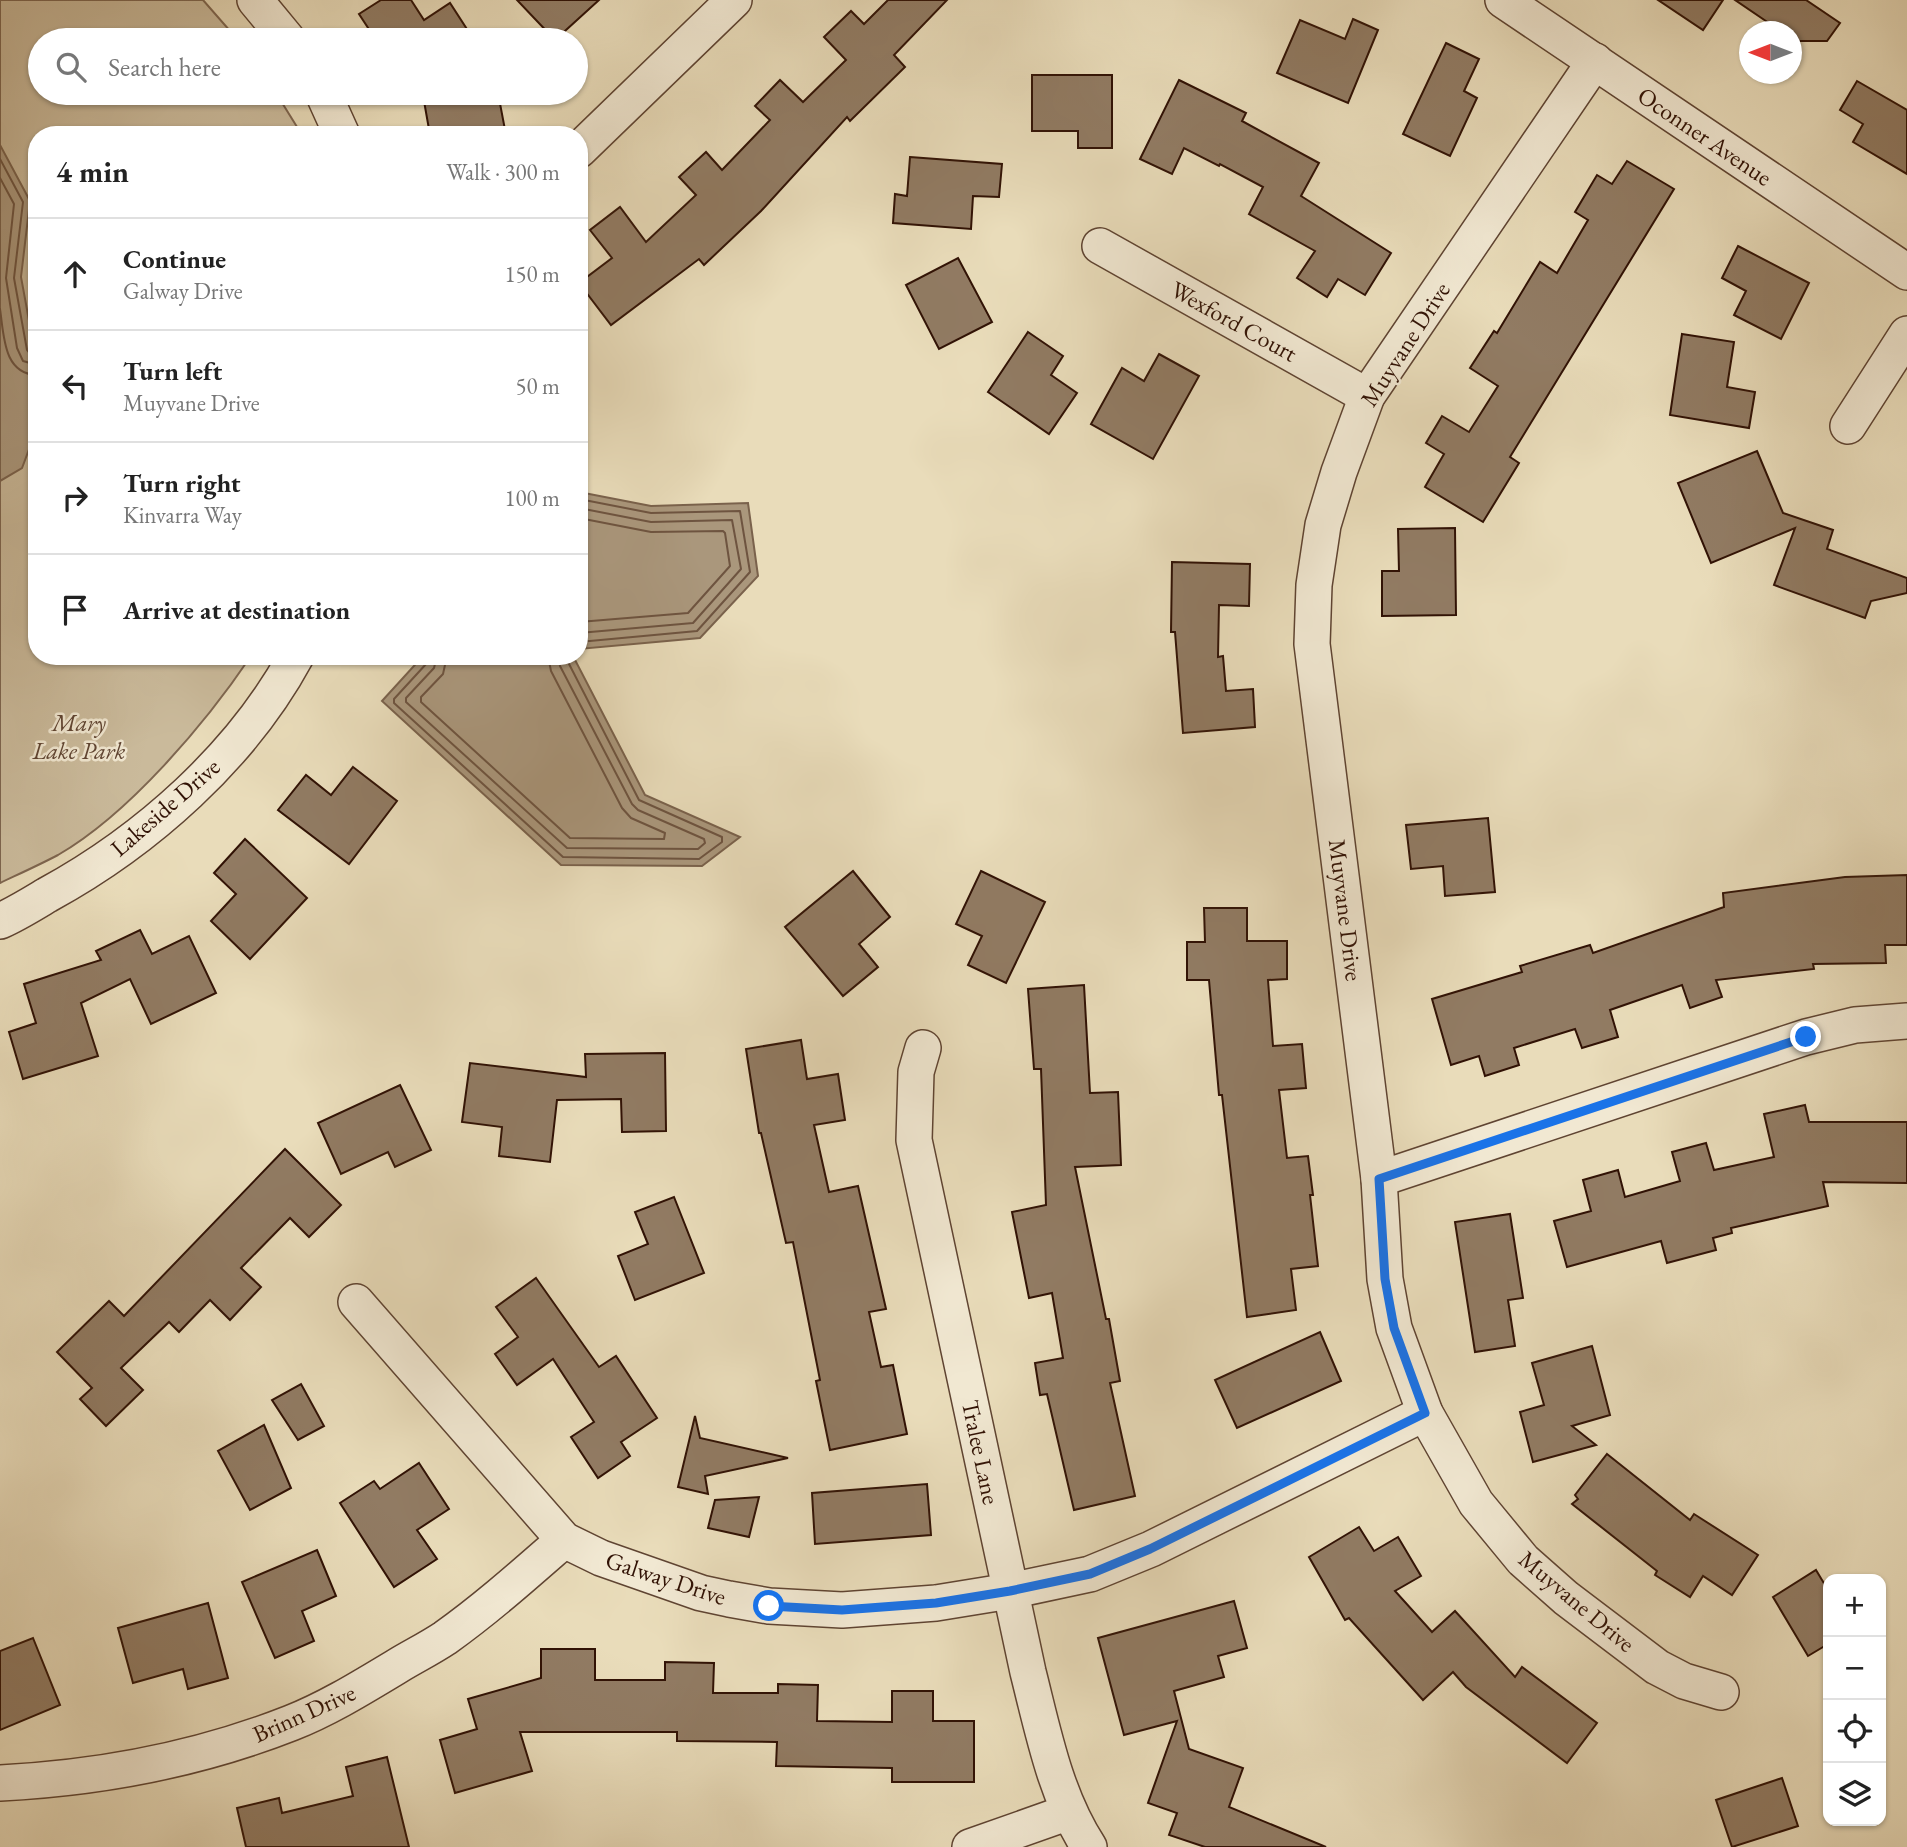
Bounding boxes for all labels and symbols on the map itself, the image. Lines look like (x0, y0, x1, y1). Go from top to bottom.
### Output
north arrow (1739, 21, 1802, 84)
street label: Oconner Avenue (1632, 80, 1778, 192)
street label: Wexford Court (1165, 274, 1303, 369)
street label: Muyvane Drive (1353, 276, 1457, 412)
park label: Mary Lake Park (31, 707, 126, 766)
street label: Lakeside Drive (104, 751, 226, 863)
street label: Muyvane Drive (1322, 837, 1370, 983)
route end (1790, 1021, 1821, 1052)
street label: Tralee Lane (955, 1397, 1007, 1507)
street label: Muyvane Drive (1512, 1543, 1642, 1659)
street label: Galway Drive (602, 1544, 730, 1612)
route start (753, 1590, 784, 1621)
street label: Brinn Drive (248, 1677, 360, 1749)

